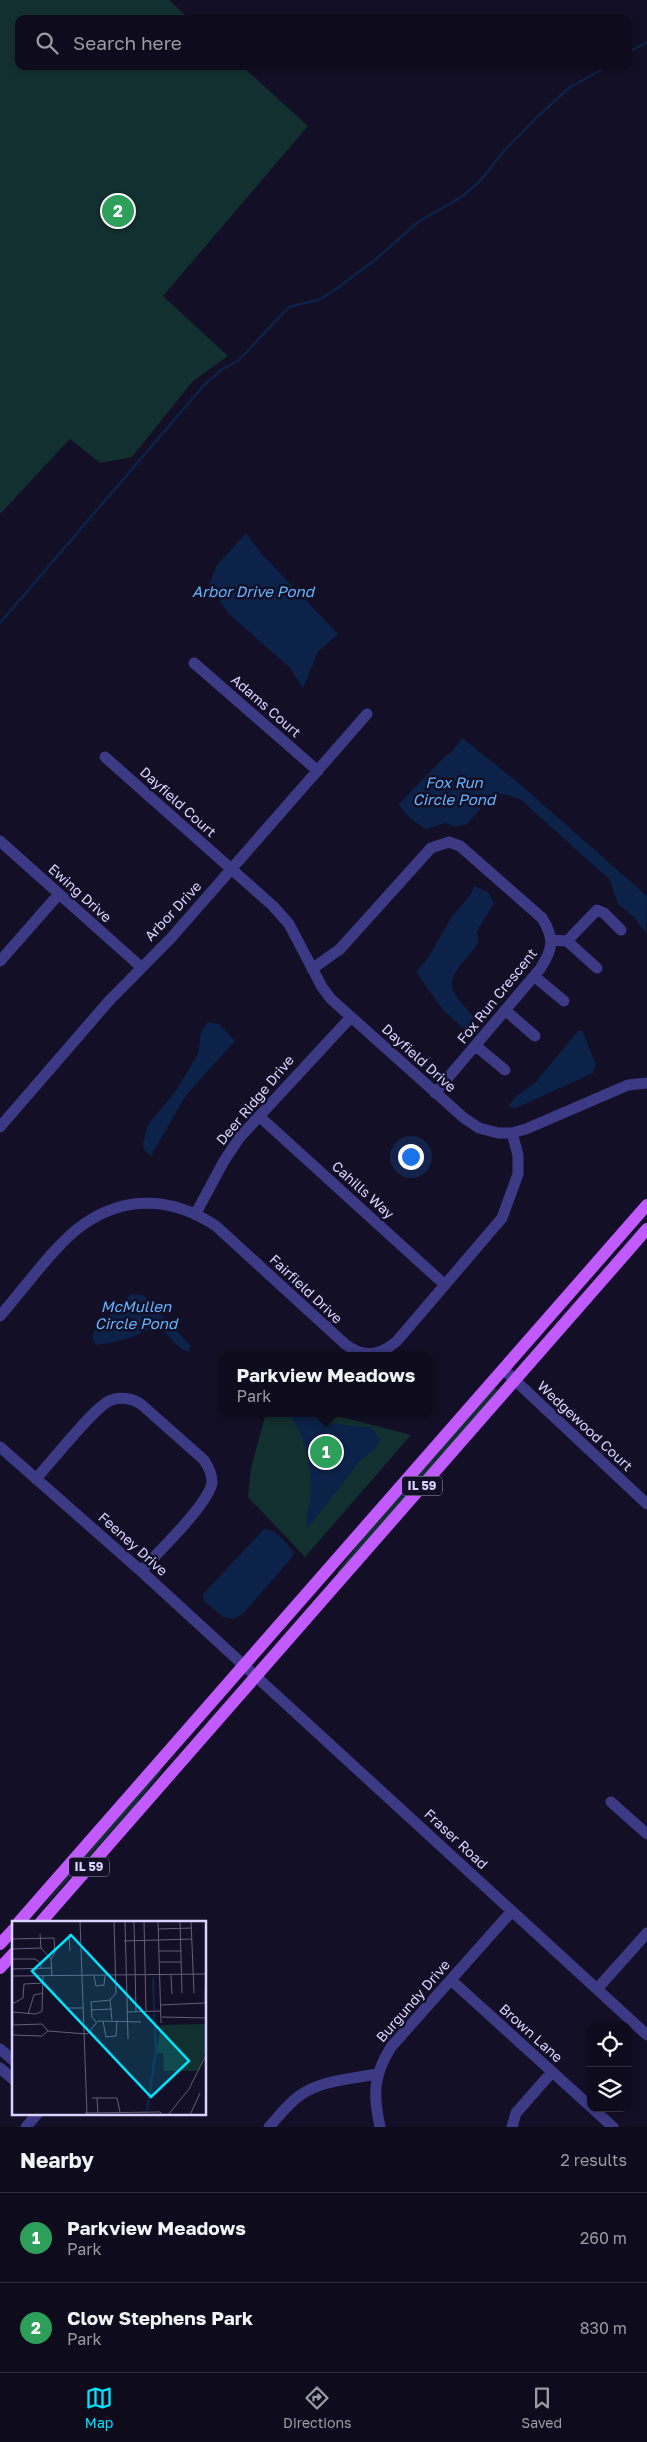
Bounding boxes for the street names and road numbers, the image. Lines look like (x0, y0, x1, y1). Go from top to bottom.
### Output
street label: Adams Court (228, 671, 305, 741)
street label: Dayfield Court (137, 763, 220, 840)
street label: Ewing Drive (45, 860, 115, 925)
street label: Arbor Drive (141, 877, 205, 944)
street label: Fox Run Crescent (453, 945, 540, 1047)
street label: Dayfield Drive (379, 1020, 460, 1095)
street label: Deer Ridge Drive (212, 1051, 297, 1148)
street label: Cahills Way (329, 1157, 398, 1222)
street label: Fairfield Drive (266, 1251, 346, 1327)
street label: Wedgewood Court (534, 1377, 636, 1474)
road number: IL 59 (402, 1476, 442, 1495)
street label: Feeney Drive (95, 1508, 171, 1579)
street label: Fraser Road (421, 1805, 492, 1872)
road number: IL 59 (69, 1858, 109, 1876)
street label: Burgundy Drive (372, 1956, 453, 2045)
street label: Brown Lane (496, 2000, 566, 2065)

